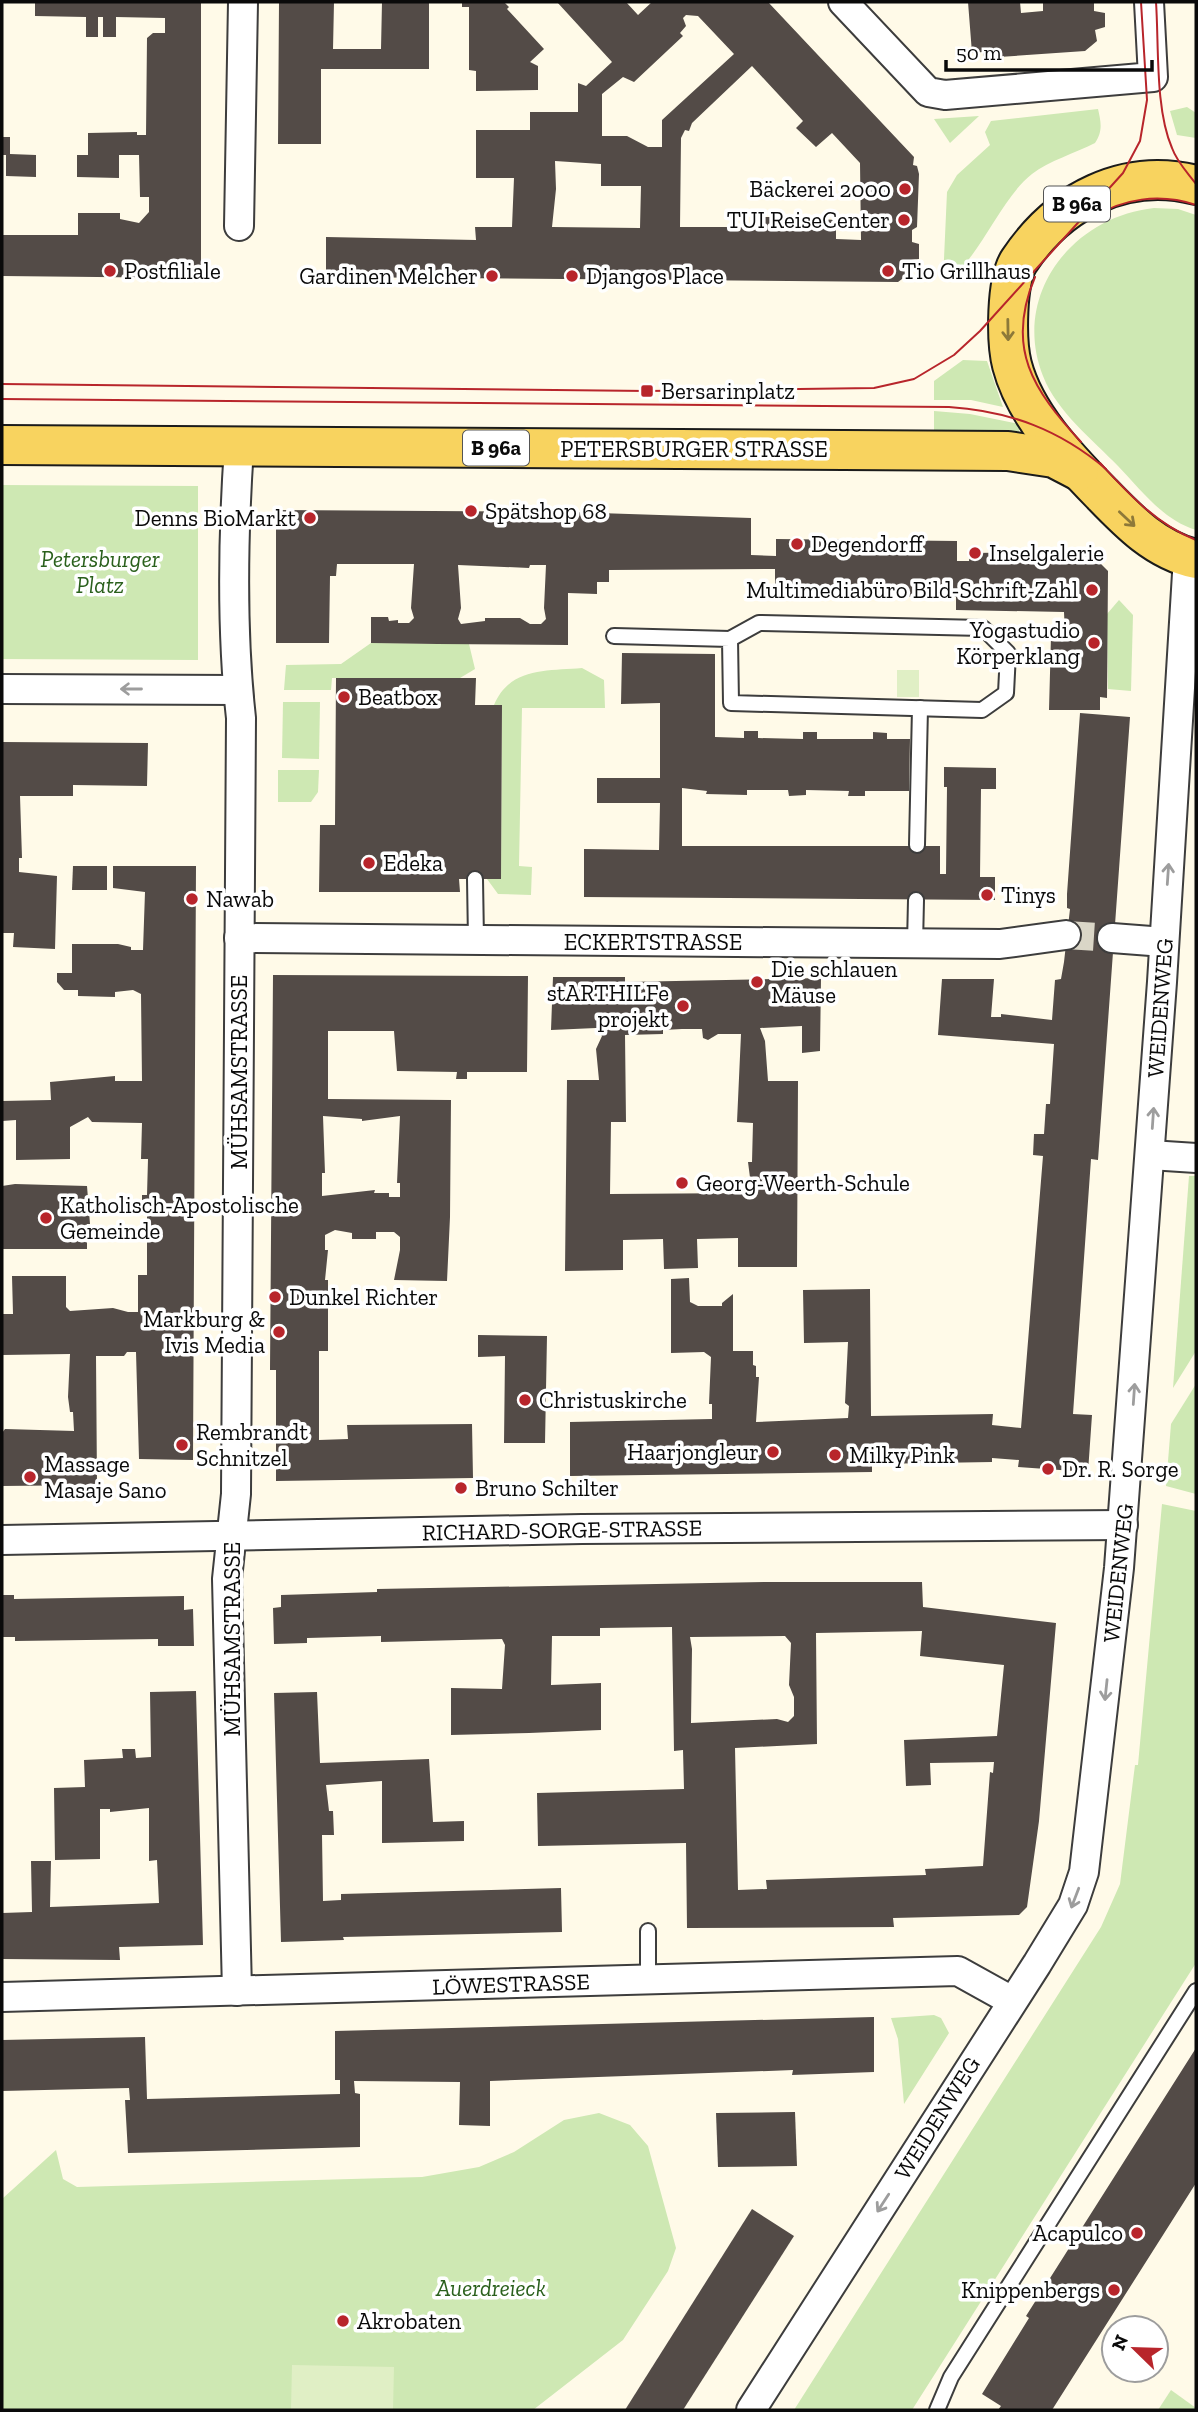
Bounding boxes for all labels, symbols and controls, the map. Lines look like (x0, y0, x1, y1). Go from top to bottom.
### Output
scale bar (946, 28, 1152, 72)
text: 50 m (956, 40, 1002, 65)
place label: Bäckerei 2000 (749, 175, 891, 203)
marker: Bäckerei 2000 (897, 181, 913, 197)
road number: B 96a (1044, 186, 1110, 222)
place label: TUI ReiseCenter (727, 206, 890, 234)
marker: TUI ReiseCenter (896, 212, 912, 228)
place label: Postfiliale (124, 257, 221, 285)
place label: Tio Grillhaus (902, 257, 1031, 285)
place label: Gardinen Melcher (299, 262, 478, 290)
place label: Djangos Place (586, 262, 724, 290)
marker: Postfiliale (102, 263, 118, 279)
marker: Tio Grillhaus (880, 263, 896, 279)
marker: Gardinen Melcher (484, 268, 500, 284)
marker: Djangos Place (564, 268, 580, 284)
one-way arrow (1001, 318, 1015, 341)
place label: Bersarinplatz (661, 377, 795, 405)
marker: Bersarinplatz (639, 383, 655, 399)
road number: B 96a (463, 430, 529, 466)
street label: PETERSBURGER STRASSE (560, 435, 828, 463)
place label: Spätshop 68 (485, 497, 607, 525)
marker: Spätshop 68 (463, 503, 479, 519)
place label: Denns BioMarkt (135, 504, 296, 532)
marker: Denns BioMarkt (302, 510, 318, 526)
one-way arrow (1118, 511, 1135, 528)
place label: Degendorff (811, 530, 925, 558)
marker: Degendorff (789, 536, 805, 552)
place label: Inselgalerie (989, 539, 1104, 567)
park label: Petersburger Platz (40, 545, 160, 599)
marker: Inselgalerie (967, 545, 983, 561)
place label: Multimediabüro Bild-Schrift-Zahl (746, 576, 1078, 604)
marker: Multimediabüro Bild-Schrift-Zahl (1084, 582, 1100, 598)
place label: Yogastudio Körperklang (956, 616, 1080, 670)
marker: Yogastudio Körperklang (1086, 635, 1102, 651)
one-way arrow (120, 682, 143, 696)
place label: Beatbox (358, 683, 438, 711)
marker: Beatbox (336, 689, 352, 705)
place label: Edeka (383, 849, 443, 877)
marker: Edeka (361, 855, 377, 871)
one-way arrow (1162, 862, 1175, 885)
place label: Tinys (1001, 881, 1056, 909)
place label: Nawab (206, 885, 274, 913)
marker: Tinys (979, 887, 995, 903)
marker: Nawab (184, 891, 200, 907)
street label: ECKERTSTRASSE (564, 928, 742, 956)
street label: WEIDENWEG (1141, 937, 1179, 1079)
place label: Die schlauen Mäuse (771, 955, 897, 1009)
marker: Die schlauen Mäuse (749, 974, 765, 990)
street label: MÜHSAMSTRASSE (225, 975, 253, 1169)
place label: stARTHILFe projekt (547, 979, 669, 1033)
marker: stARTHILFe projekt (675, 998, 691, 1014)
one-way arrow (1147, 1107, 1160, 1130)
place label: Georg-Weerth-Schule (696, 1169, 910, 1197)
marker: Georg-Weerth-Schule (674, 1175, 690, 1191)
place label: Katholisch-Apostolische Gemeinde (60, 1191, 299, 1245)
marker: Katholisch-Apostolische Gemeinde (38, 1210, 54, 1226)
place label: Dunkel Richter (289, 1283, 438, 1311)
marker: Dunkel Richter (267, 1289, 283, 1305)
place label: Markburg & Ivis Media (143, 1305, 265, 1359)
marker: Markburg & Ivis Media (271, 1324, 287, 1340)
one-way arrow (1128, 1383, 1141, 1406)
place label: Christuskirche (539, 1386, 687, 1414)
marker: Christuskirche (517, 1392, 533, 1408)
place label: Rembrandt Schnitzel (196, 1418, 308, 1472)
marker: Rembrandt Schnitzel (174, 1437, 190, 1453)
place label: Haarjongleur (627, 1438, 759, 1466)
place label: Milky Pink (849, 1441, 955, 1469)
marker: Haarjongleur (765, 1444, 781, 1460)
marker: Milky Pink (827, 1447, 843, 1463)
place label: Massage Masaje Sano (44, 1450, 167, 1504)
place label: Dr. R. Sorge (1062, 1455, 1179, 1483)
marker: Dr. R. Sorge (1040, 1461, 1056, 1477)
marker: Massage Masaje Sano (22, 1469, 38, 1485)
place label: Bruno Schilter (475, 1474, 619, 1502)
marker: Bruno Schilter (453, 1480, 469, 1496)
street label: WEIDENWEG (1097, 1502, 1139, 1644)
street label: RICHARD-SORGE-STRASSE (422, 1514, 702, 1546)
street label: MÜHSAMSTRASSE (218, 1542, 246, 1736)
one-way arrow (1099, 1678, 1112, 1701)
one-way arrow (1067, 1887, 1080, 1909)
street label: LÖWESTRASSE (432, 1967, 590, 2001)
street label: WEIDENWEG (888, 2051, 986, 2185)
one-way arrow (876, 2193, 890, 2213)
place label: Acapulco (1033, 2219, 1123, 2247)
marker: Acapulco (1129, 2225, 1145, 2241)
park label: Auerdreieck (435, 2274, 546, 2302)
place label: Knippenbergs (961, 2276, 1100, 2304)
marker: Knippenbergs (1106, 2282, 1122, 2298)
place label: Akrobaten (357, 2307, 461, 2335)
marker: Akrobaten (335, 2313, 351, 2329)
north arrow (1100, 2314, 1170, 2384)
text: N (1106, 2331, 1133, 2354)

